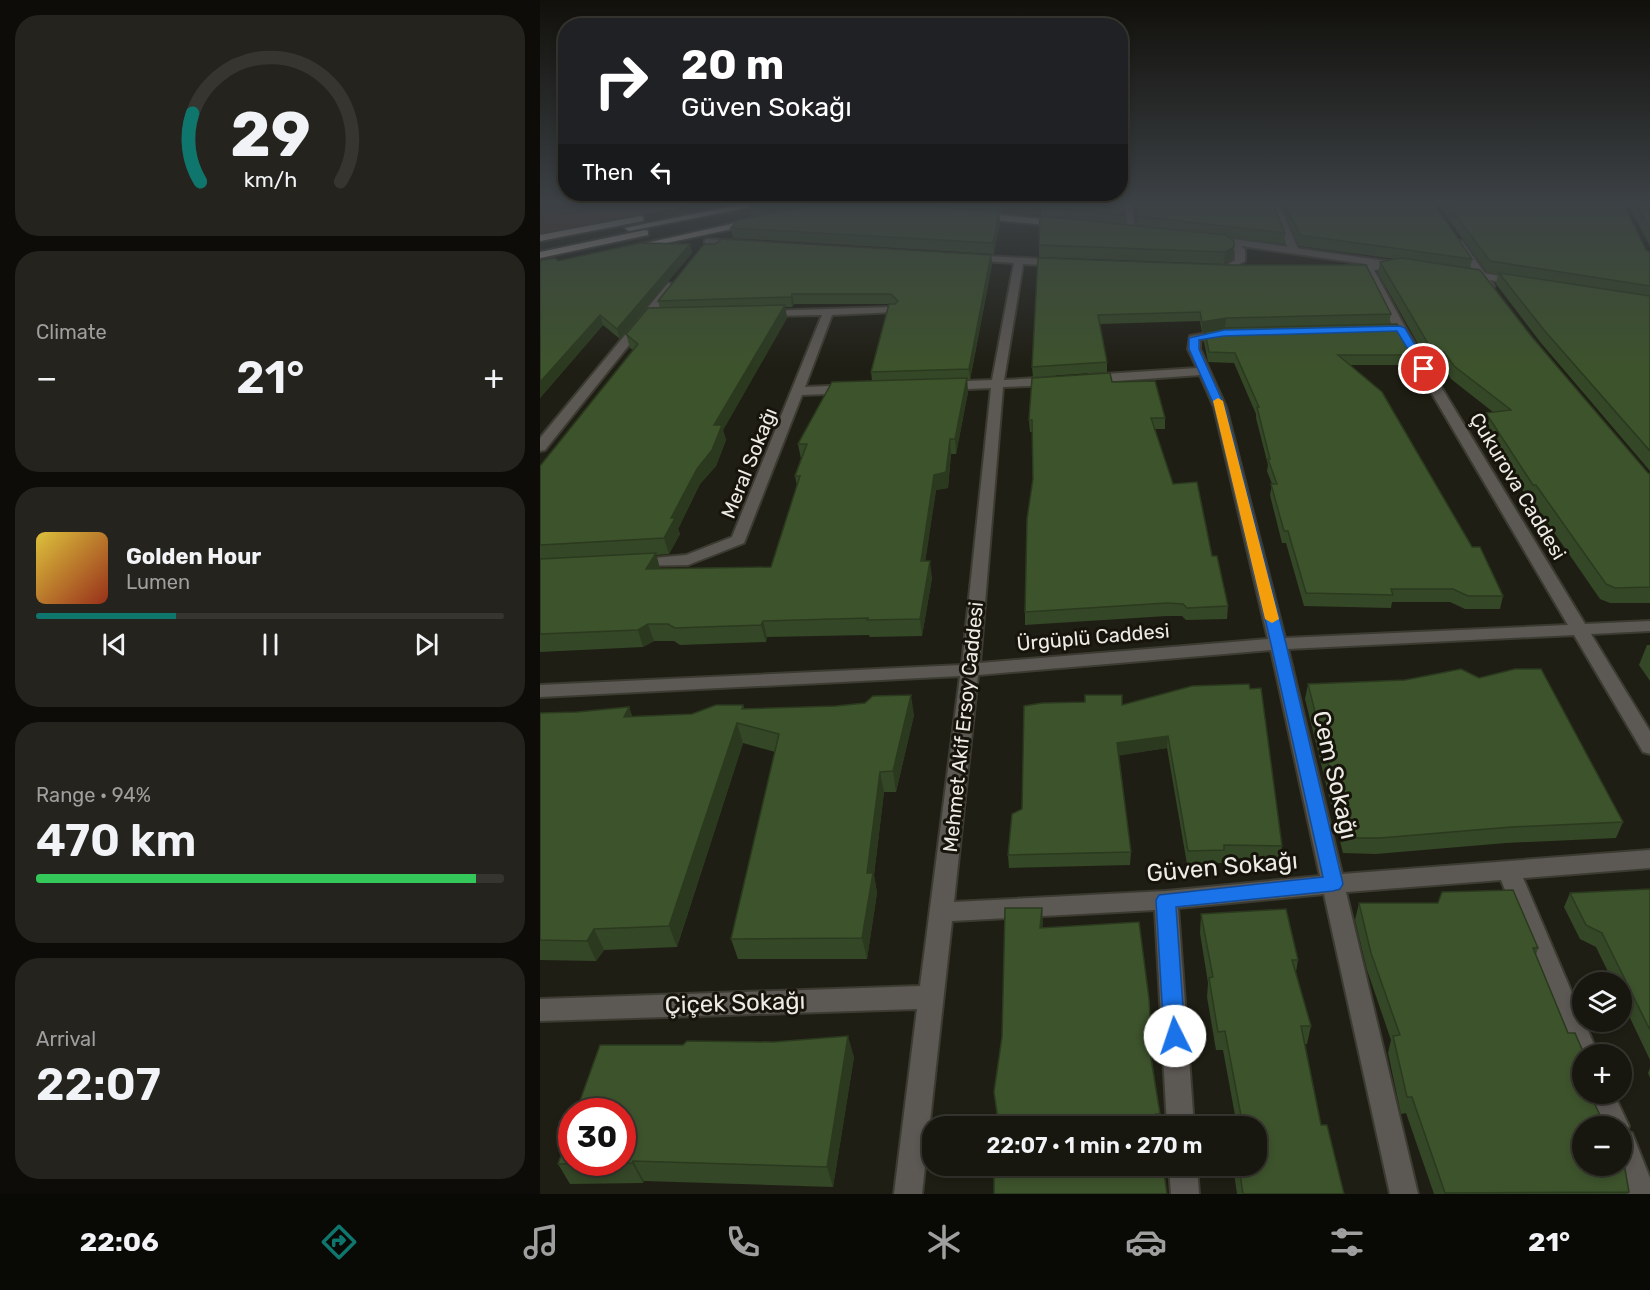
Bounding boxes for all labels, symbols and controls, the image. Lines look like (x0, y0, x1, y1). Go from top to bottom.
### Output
text: 20 m (681, 40, 784, 90)
icon: right (582, 42, 660, 120)
text: Güven Sokağı (681, 91, 852, 123)
text: 29 (230, 99, 310, 173)
icon: left (645, 156, 678, 189)
text: Then (582, 159, 633, 186)
text: km/h (243, 168, 297, 193)
text: Climate (36, 320, 107, 344)
pin (1398, 343, 1449, 394)
text: 21° (236, 351, 305, 404)
icon: arrive (1407, 352, 1440, 385)
text: − (36, 358, 57, 397)
text: + (483, 358, 504, 397)
street label: Meral Sokağı (716, 404, 782, 522)
street label: Çukurova Caddesi (1465, 408, 1571, 564)
text: Golden Hour (126, 543, 261, 570)
text: Lumen (126, 570, 190, 594)
street label: Mehmet Akif Ersoy Caddesi (938, 600, 988, 854)
street label: Ürgüplü Caddesi (1015, 618, 1171, 656)
icon: previous (98, 628, 131, 661)
icon: pause (254, 628, 287, 661)
icon: next (410, 628, 443, 661)
street label: Cem Sokağı (1307, 708, 1363, 842)
text: Range · 94% (36, 783, 151, 807)
text: 470 km (36, 814, 197, 867)
street label: Güven Sokağı (1145, 846, 1299, 888)
map controls (1572, 972, 1632, 1176)
button: layers (1572, 972, 1632, 1032)
street label: Çiçek Sokağı (664, 987, 806, 1019)
position arrow (1143, 1004, 1207, 1068)
text: Arrival (36, 1027, 96, 1051)
button: + (1572, 1044, 1632, 1104)
text: 22:07 (36, 1058, 161, 1111)
speed limit sign: 30 (558, 1098, 636, 1176)
button: − (1572, 1116, 1632, 1176)
text: 22:07 · 1 min · 270 m (986, 1132, 1203, 1159)
icon: directions (318, 1221, 360, 1263)
icon: music (520, 1221, 562, 1263)
icon: phone (722, 1221, 764, 1263)
icon: climate (923, 1221, 965, 1263)
icon: car (1125, 1221, 1167, 1263)
icon: filters (1326, 1221, 1368, 1263)
text: 22:06 (80, 1226, 159, 1258)
text: 21° (1528, 1226, 1570, 1258)

